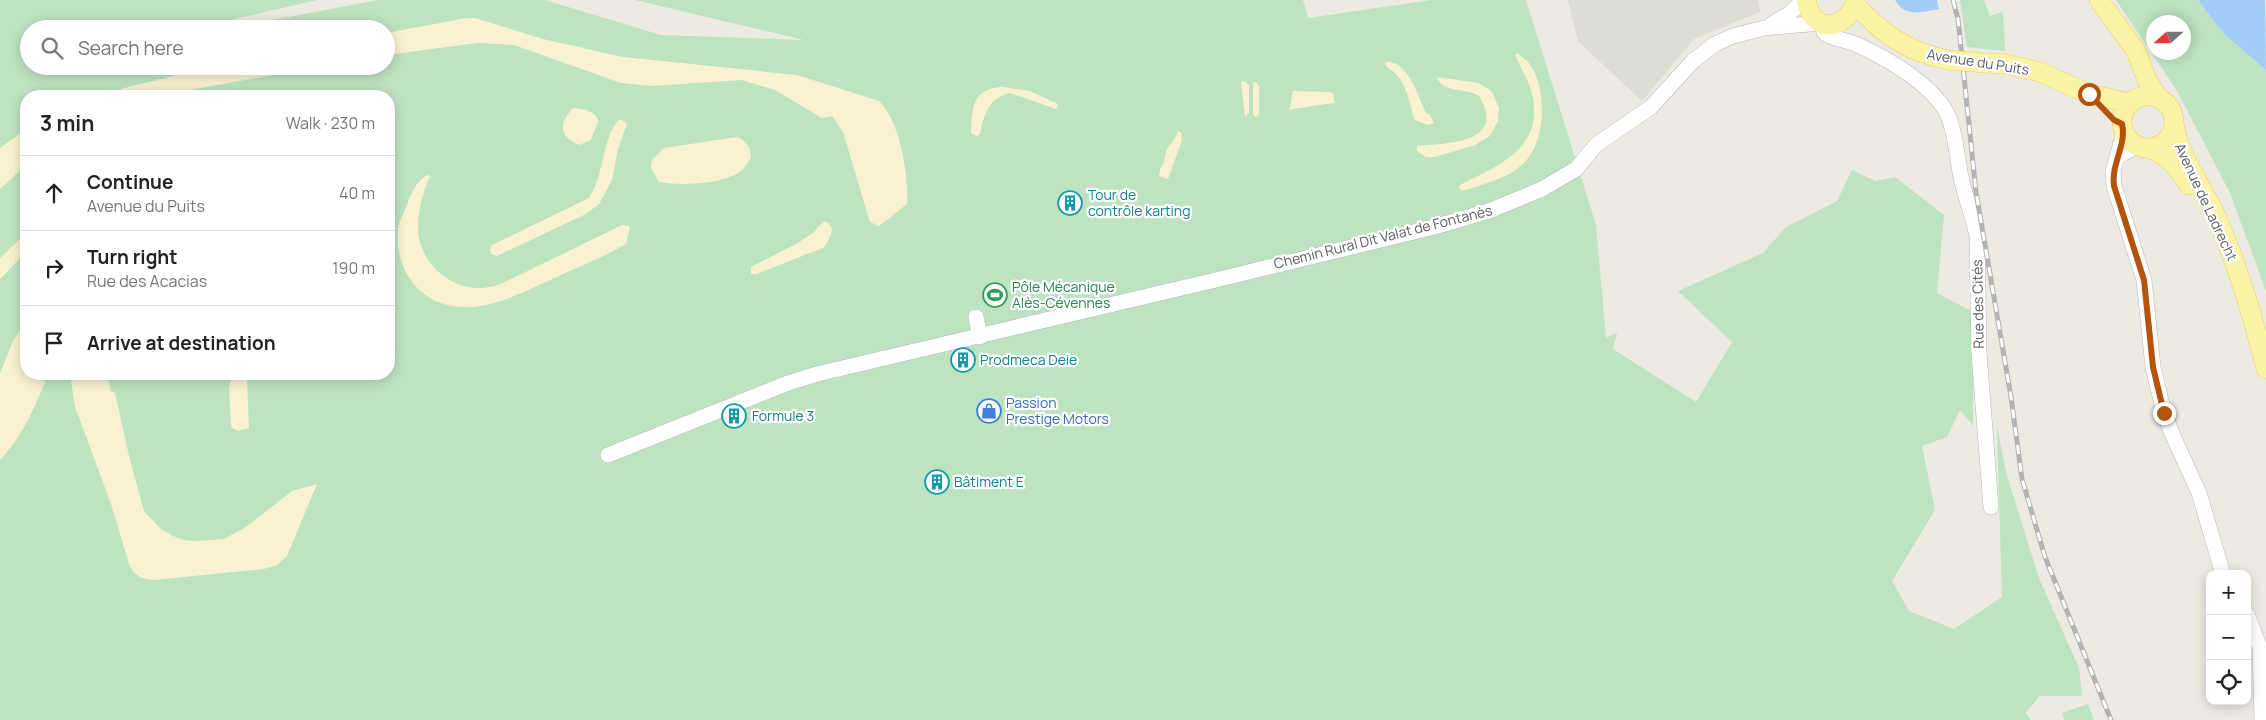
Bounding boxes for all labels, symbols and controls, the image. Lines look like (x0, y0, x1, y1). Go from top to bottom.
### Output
north arrow (2146, 15, 2191, 60)
search box (20, 20, 395, 75)
icon: search (38, 34, 66, 62)
text: Search here (78, 35, 184, 61)
street label: Avenue du Puits (1926, 44, 2030, 79)
route start (2078, 83, 2101, 106)
text: 3 min (40, 109, 94, 137)
text: Walk · 230 m (286, 112, 375, 134)
street label: Avenue de Ladrecht (2171, 140, 2242, 264)
text: Continue (87, 169, 173, 195)
icon: ahead (40, 179, 68, 207)
text: 40 m (339, 182, 375, 204)
place label: Tour de contrôle karting (1088, 185, 1190, 220)
building icon: Tour de contrôle karting (1057, 190, 1083, 216)
text: Avenue du Puits (87, 195, 205, 217)
street label: Chemin Rural Dit Valat de Fontanès (1272, 200, 1494, 273)
text: Turn right (87, 244, 177, 270)
icon: right (40, 254, 68, 282)
text: 190 m (332, 257, 375, 279)
street label: Rue des Cités (1967, 259, 1988, 349)
text: Rue des Acacias (87, 270, 207, 292)
place label: Pôle Mécanique Alès-Cévennes (1012, 277, 1115, 312)
sports icon: Pôle Mécanique Alès-Cévennes (982, 282, 1008, 308)
icon: arrive (40, 329, 68, 357)
text: Arrive at destination (87, 330, 276, 356)
building icon: Prodmeca Deie (950, 347, 976, 373)
place label: Prodmeca Deie (980, 350, 1077, 369)
place label: Passion Prestige Motors (1006, 393, 1109, 428)
shop icon: Passion Prestige Motors (976, 398, 1002, 424)
route end (2153, 402, 2176, 425)
building icon: Formule 3 (721, 403, 747, 429)
place label: Formule 3 (752, 406, 814, 425)
building icon: Bâtiment E (924, 469, 950, 495)
place label: Bâtiment E (954, 472, 1024, 491)
map controls (2206, 570, 2251, 705)
button: + (2206, 570, 2251, 615)
button: − (2206, 615, 2251, 660)
button: locate (2206, 660, 2251, 705)

